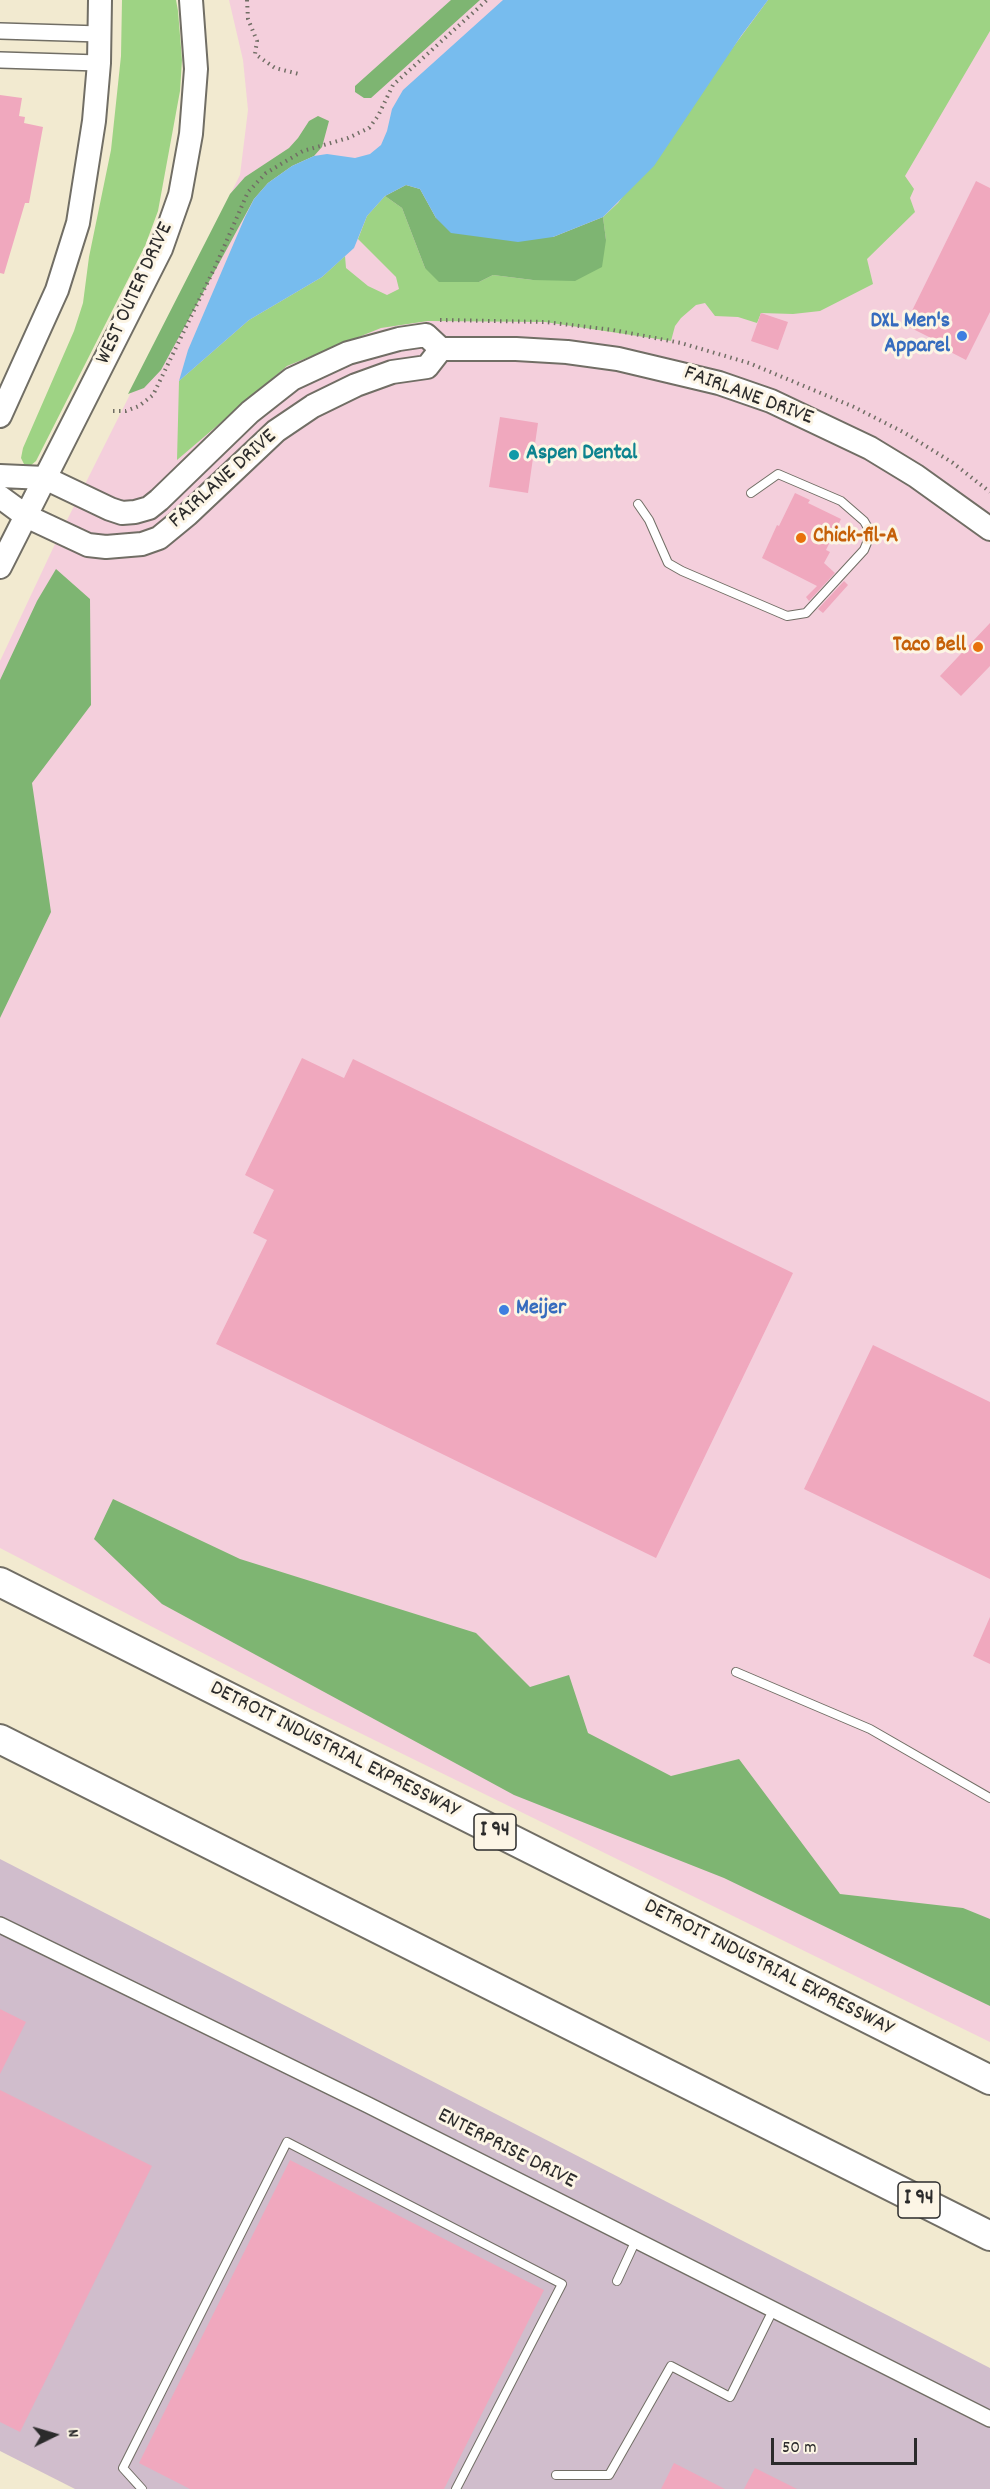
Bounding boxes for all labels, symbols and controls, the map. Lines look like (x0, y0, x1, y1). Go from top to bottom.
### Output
street label: WEST OUTER DRIVE (92, 219, 180, 369)
place label: DXL Men's Apparel (871, 310, 950, 362)
marker: DXL Men's Apparel (955, 329, 969, 343)
street label: FAIRLANE DRIVE (680, 361, 816, 433)
street label: FAIRLANE DRIVE (165, 425, 283, 535)
place label: Aspen Dental (526, 442, 637, 468)
marker: Aspen Dental (507, 448, 521, 462)
place label: Chick-fil-A (813, 525, 898, 551)
marker: Chick-fil-A (794, 531, 808, 545)
place label: Taco Bell (893, 634, 966, 660)
marker: Taco Bell (971, 640, 985, 654)
place label: Meijer (516, 1297, 566, 1323)
marker: Meijer (497, 1303, 511, 1317)
street label: DETROIT INDUSTRIAL EXPRESSWAY (205, 1676, 463, 1826)
road number: I 94 (474, 1814, 516, 1850)
street label: DETROIT INDUSTRIAL EXPRESSWAY (639, 1894, 897, 2044)
street label: ENTERPRISE DRIVE (432, 2104, 580, 2196)
road number: I 94 (898, 2182, 940, 2218)
north arrow (24, 2405, 84, 2465)
scale bar (774, 2426, 920, 2464)
text: N (61, 2428, 84, 2438)
text: 50 m (782, 2436, 817, 2461)

